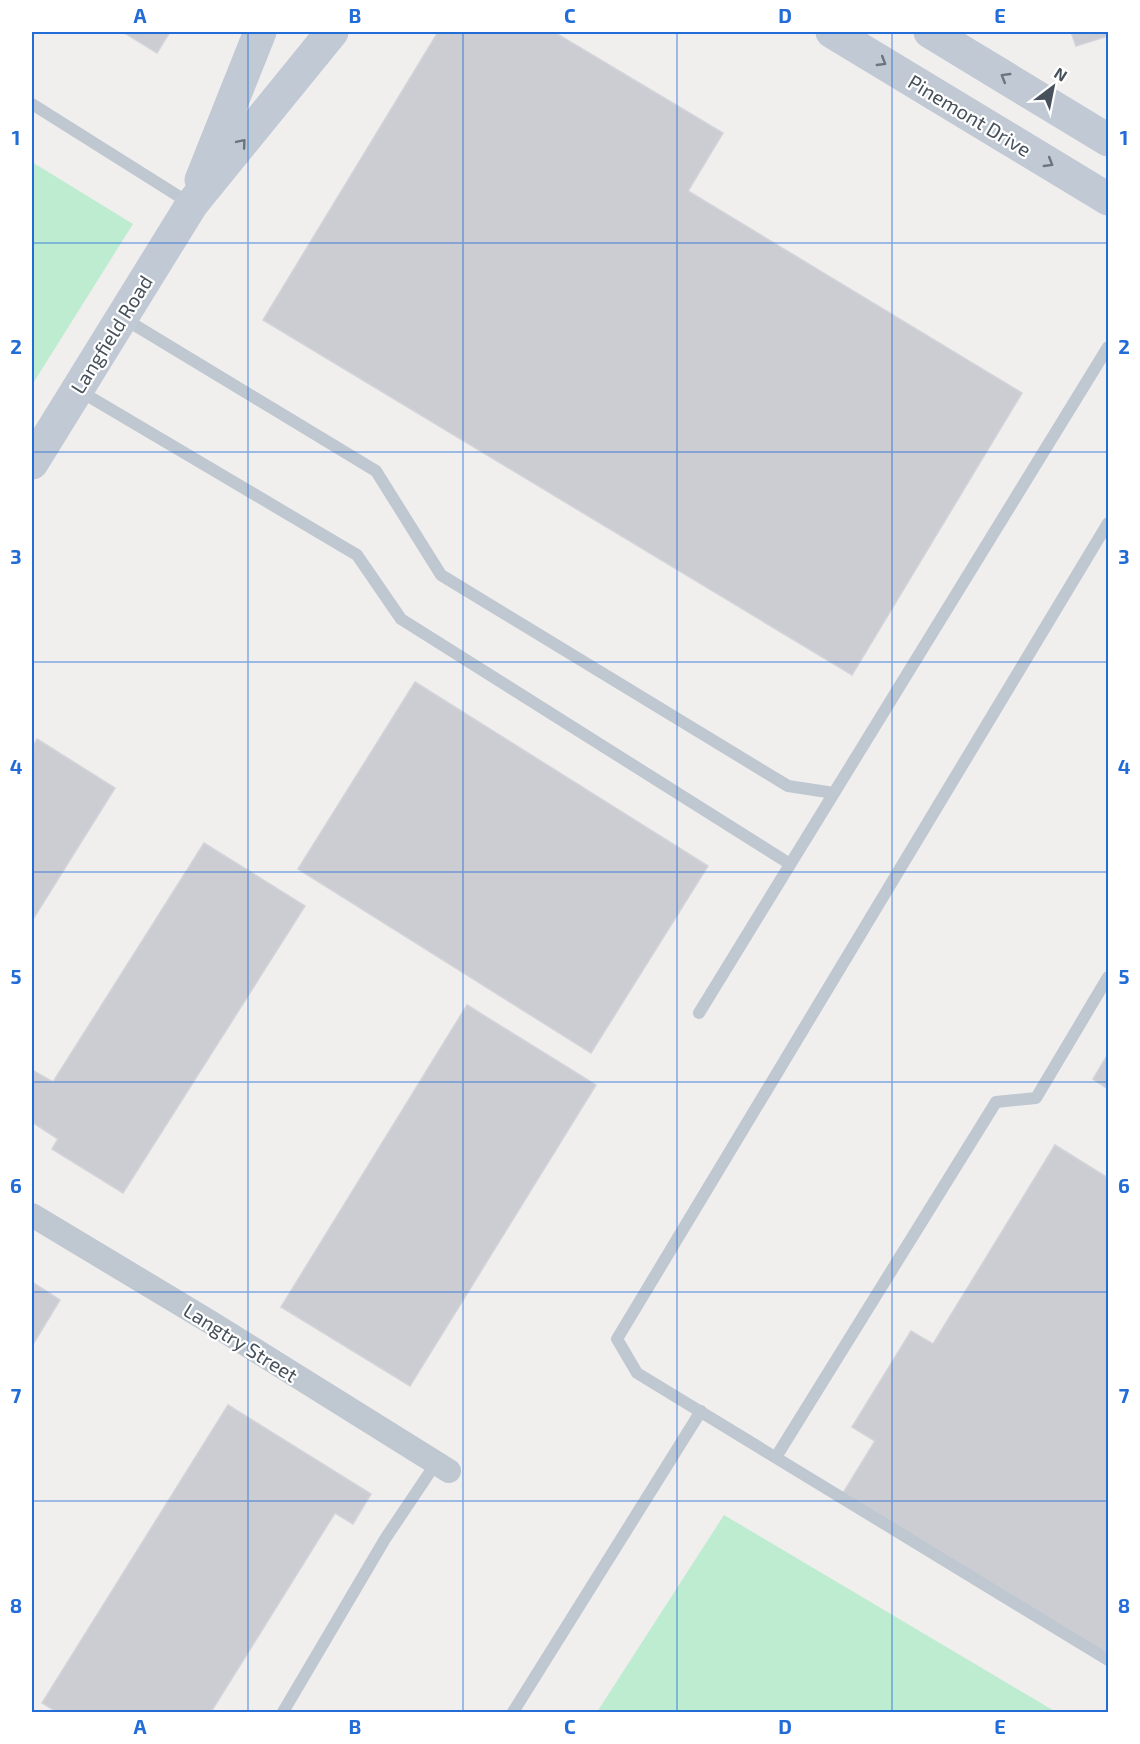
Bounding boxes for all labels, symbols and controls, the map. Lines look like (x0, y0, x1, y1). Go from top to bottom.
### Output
text: A (133, 3, 147, 27)
text: B (349, 3, 361, 27)
text: C (564, 3, 576, 27)
text: D (778, 3, 792, 27)
text: E (994, 3, 1006, 27)
one-way arrow (876, 54, 886, 66)
north arrow (1023, 57, 1083, 117)
text: N (1051, 63, 1071, 85)
street label: Pinemont Drive (904, 69, 1036, 161)
one-way arrow (1001, 72, 1011, 84)
text: 1 (12, 125, 20, 149)
text: 1 (1120, 125, 1128, 149)
one-way arrow (235, 139, 246, 150)
one-way arrow (1042, 155, 1053, 166)
street label: Langfield Road (65, 270, 157, 398)
text: 2 (10, 334, 22, 358)
text: 2 (1118, 334, 1130, 358)
text: 3 (10, 544, 22, 568)
text: 3 (1118, 544, 1130, 568)
text: 4 (10, 754, 23, 778)
text: 4 (1118, 754, 1131, 778)
text: 5 (10, 964, 22, 988)
text: 5 (1118, 964, 1130, 988)
text: 6 (10, 1173, 22, 1197)
text: 6 (1118, 1173, 1130, 1197)
street label: Langtry Street (180, 1297, 303, 1387)
text: 7 (11, 1383, 22, 1407)
text: 7 (1119, 1383, 1130, 1407)
text: 8 (10, 1593, 22, 1617)
text: 8 (1118, 1593, 1130, 1617)
text: A (133, 1714, 147, 1738)
text: B (349, 1714, 361, 1738)
text: C (564, 1714, 576, 1738)
text: D (778, 1714, 792, 1738)
text: E (994, 1714, 1006, 1738)

